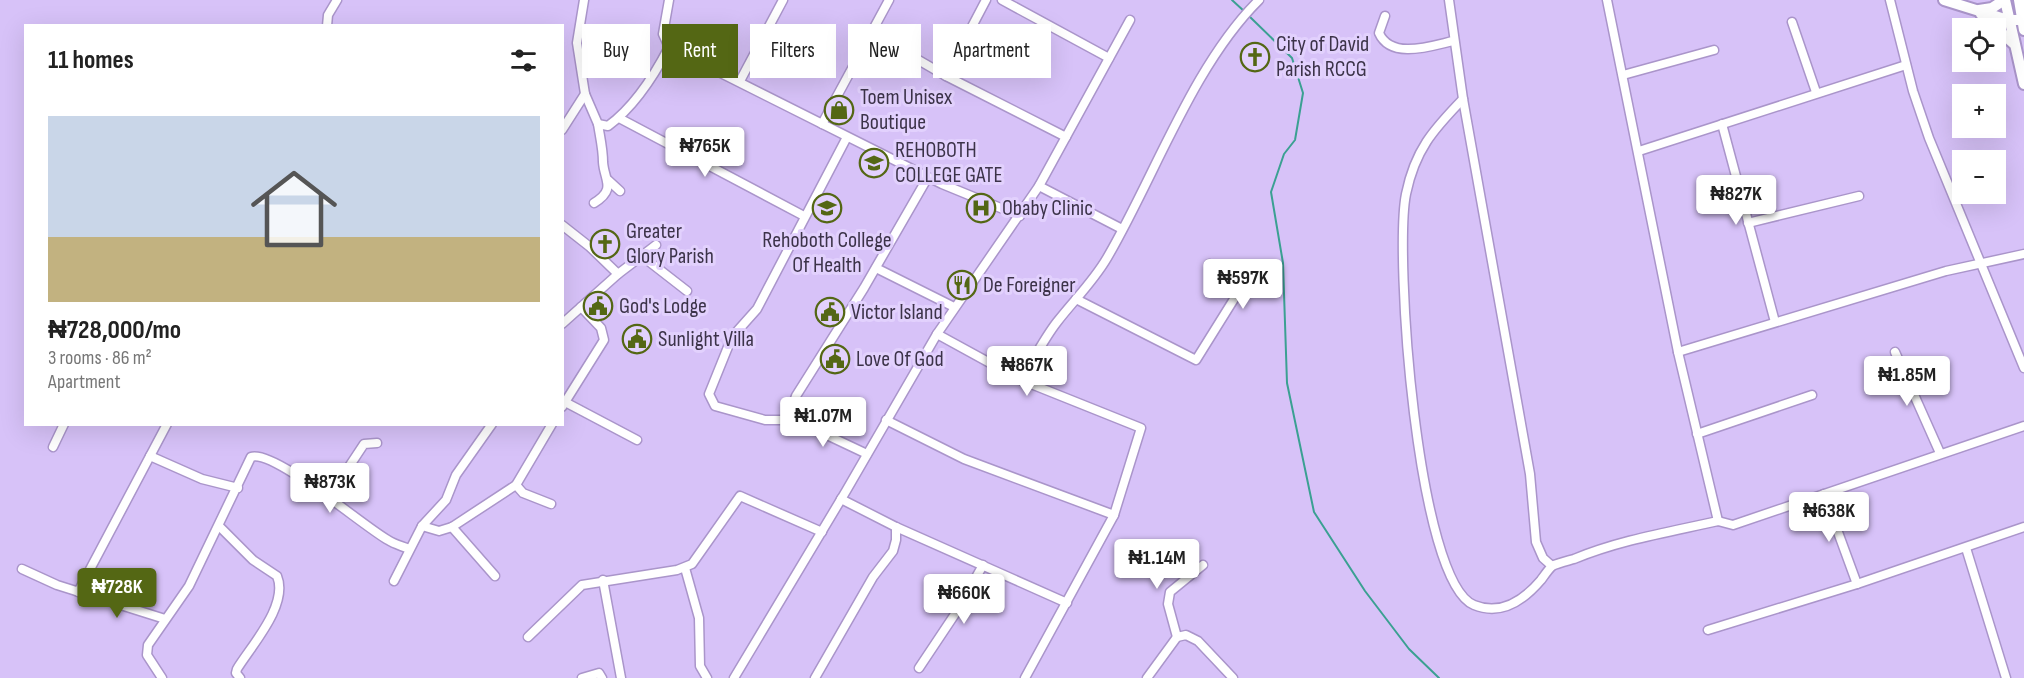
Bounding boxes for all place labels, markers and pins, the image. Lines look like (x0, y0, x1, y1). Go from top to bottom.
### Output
place label: City of David Parish RCCG (1276, 31, 1369, 83)
church icon: City of David Parish RCCG (1239, 41, 1271, 73)
place label: Toem Unisex Boutique (860, 84, 953, 136)
shop icon: Toem Unisex Boutique (823, 94, 855, 126)
pin: ₦765K (663, 127, 747, 178)
place label: REHOBOTH COLLEGE GATE (895, 137, 1003, 189)
school or university icon: REHOBOTH COLLEGE GATE (858, 147, 890, 179)
pin: ₦827K (1694, 175, 1778, 226)
school or university icon: Rehoboth College Of Health (811, 192, 843, 224)
hospital icon: Obaby Clinic (965, 192, 997, 224)
place label: Obaby Clinic (1002, 195, 1093, 222)
place label: Greater Glory Parish (626, 218, 714, 270)
place label: Rehoboth College Of Health (762, 227, 892, 279)
church icon: Greater Glory Parish (589, 228, 621, 260)
pin: ₦597K (1201, 259, 1285, 310)
restaurant icon: De Foreigner (946, 269, 978, 301)
place label: De Foreigner (983, 272, 1076, 299)
public building icon: God's Lodge (582, 290, 614, 322)
place label: God's Lodge (619, 293, 707, 320)
public building icon: Victor Island (814, 296, 846, 328)
place label: Victor Island (851, 299, 943, 326)
public building icon: Sunlight Villa (621, 323, 653, 355)
place label: Sunlight Villa (658, 326, 754, 353)
public building icon: Love Of God (819, 343, 851, 375)
place label: Love Of God (856, 346, 944, 373)
pin: ₦867K (985, 346, 1069, 397)
pin: ₦1.85M (1858, 356, 1956, 407)
pin: ₦1.07M (774, 397, 872, 448)
pin: ₦873K (288, 463, 372, 514)
pin: ₦638K (1787, 492, 1871, 543)
pin: ₦1.14M (1108, 539, 1206, 590)
pin: ₦728K (75, 568, 159, 619)
pin: ₦660K (922, 574, 1006, 625)

